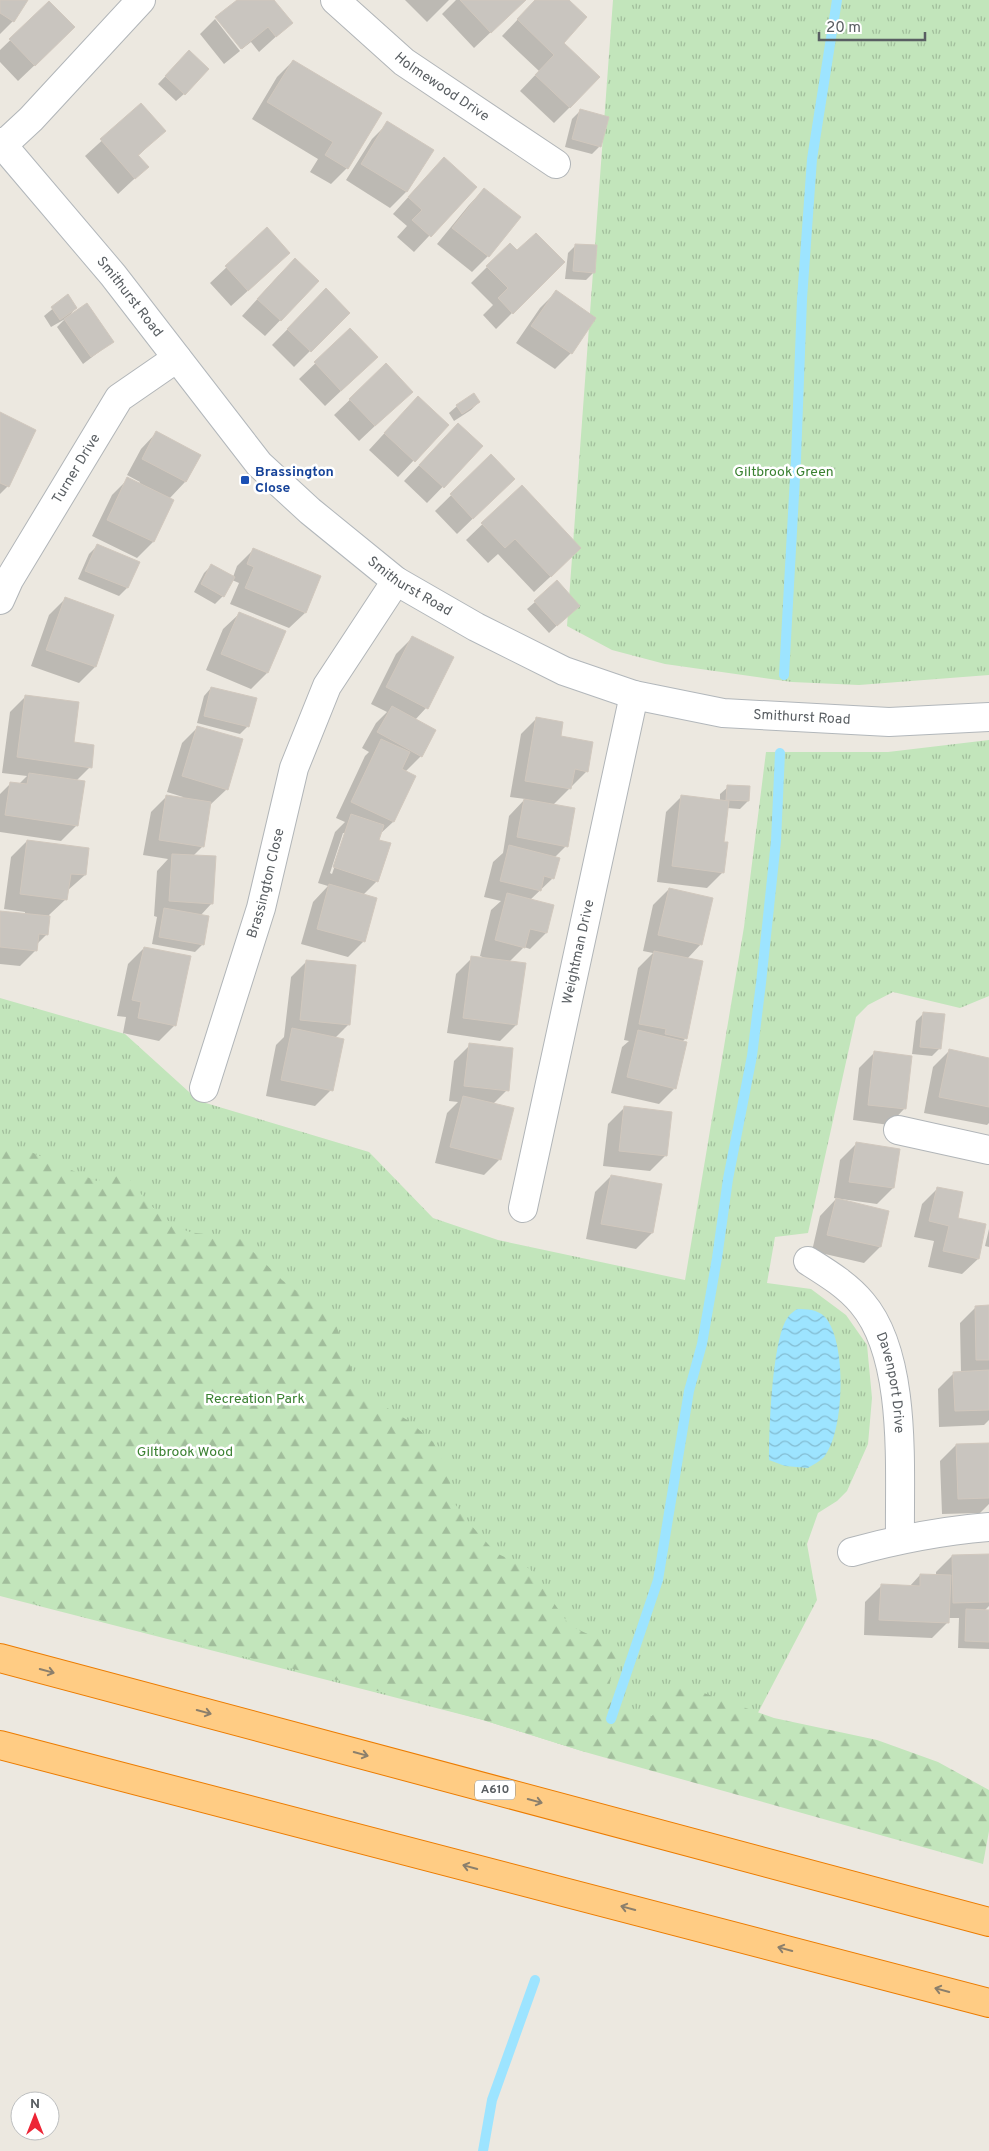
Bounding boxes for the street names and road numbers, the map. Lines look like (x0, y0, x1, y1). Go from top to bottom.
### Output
street label: Holmewood Drive (391, 49, 492, 125)
street label: Smithurst Road (93, 253, 166, 341)
street label: Turner Drive (49, 431, 104, 507)
street label: Smithurst Road (364, 553, 455, 620)
street label: Smithurst Road (753, 706, 851, 728)
street label: Brassington Close (243, 827, 288, 940)
street label: Weightman Drive (559, 898, 598, 1006)
street label: Davenport Drive (872, 1330, 908, 1434)
road number: A610 (475, 1780, 515, 1800)

